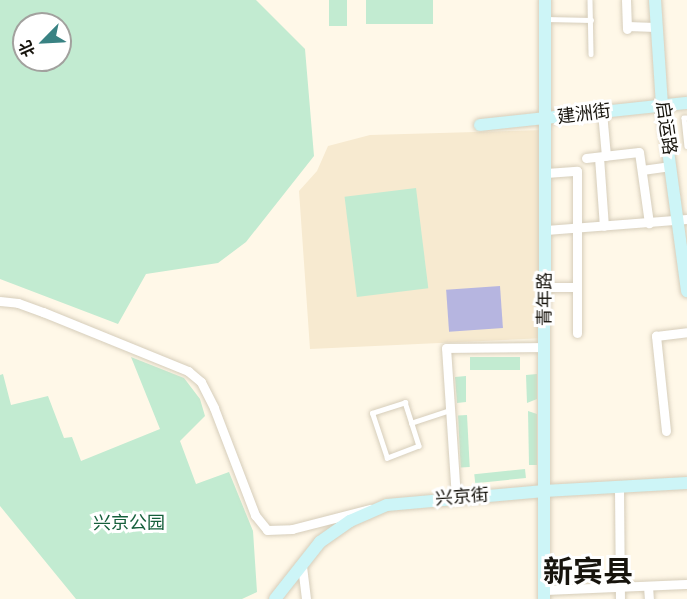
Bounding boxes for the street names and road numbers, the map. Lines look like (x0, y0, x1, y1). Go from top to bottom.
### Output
street label: 建洲街 (556, 100, 612, 128)
street label: 启运路 (652, 100, 680, 156)
street label: 青年路 (534, 272, 556, 326)
street label: 兴京街 (434, 484, 490, 510)

